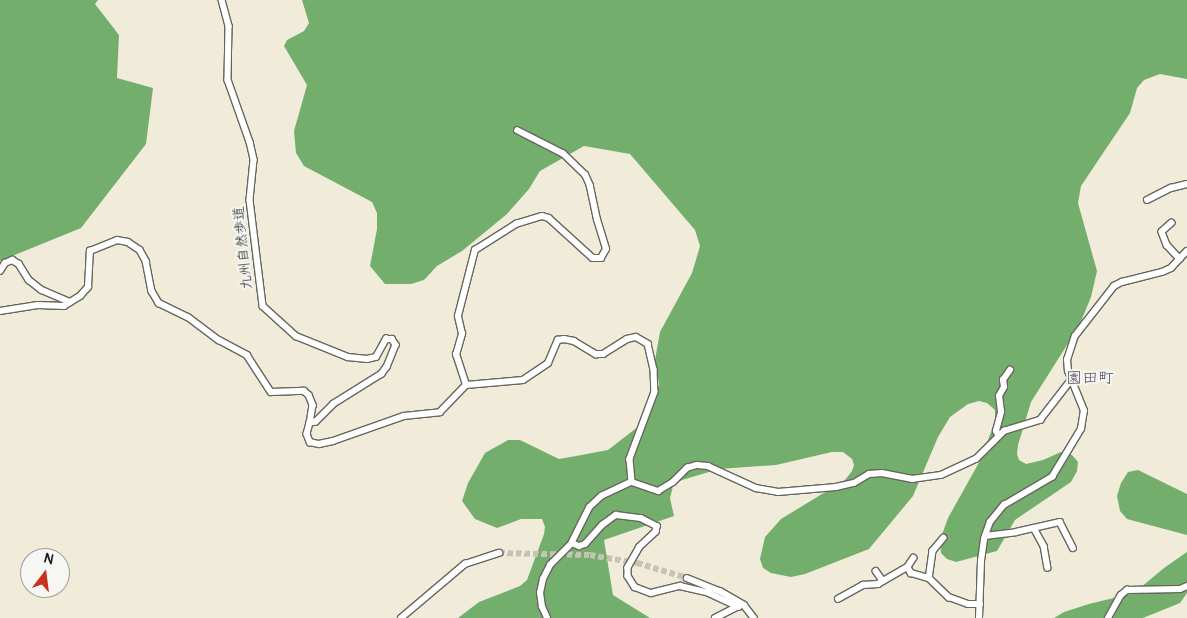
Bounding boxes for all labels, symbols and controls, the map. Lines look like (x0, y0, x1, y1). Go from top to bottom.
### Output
street label: 九州自然歩道 (230, 205, 256, 291)
district label: 園田町 (1066, 368, 1114, 388)
north arrow (20, 548, 70, 598)
text: N (42, 550, 56, 568)

